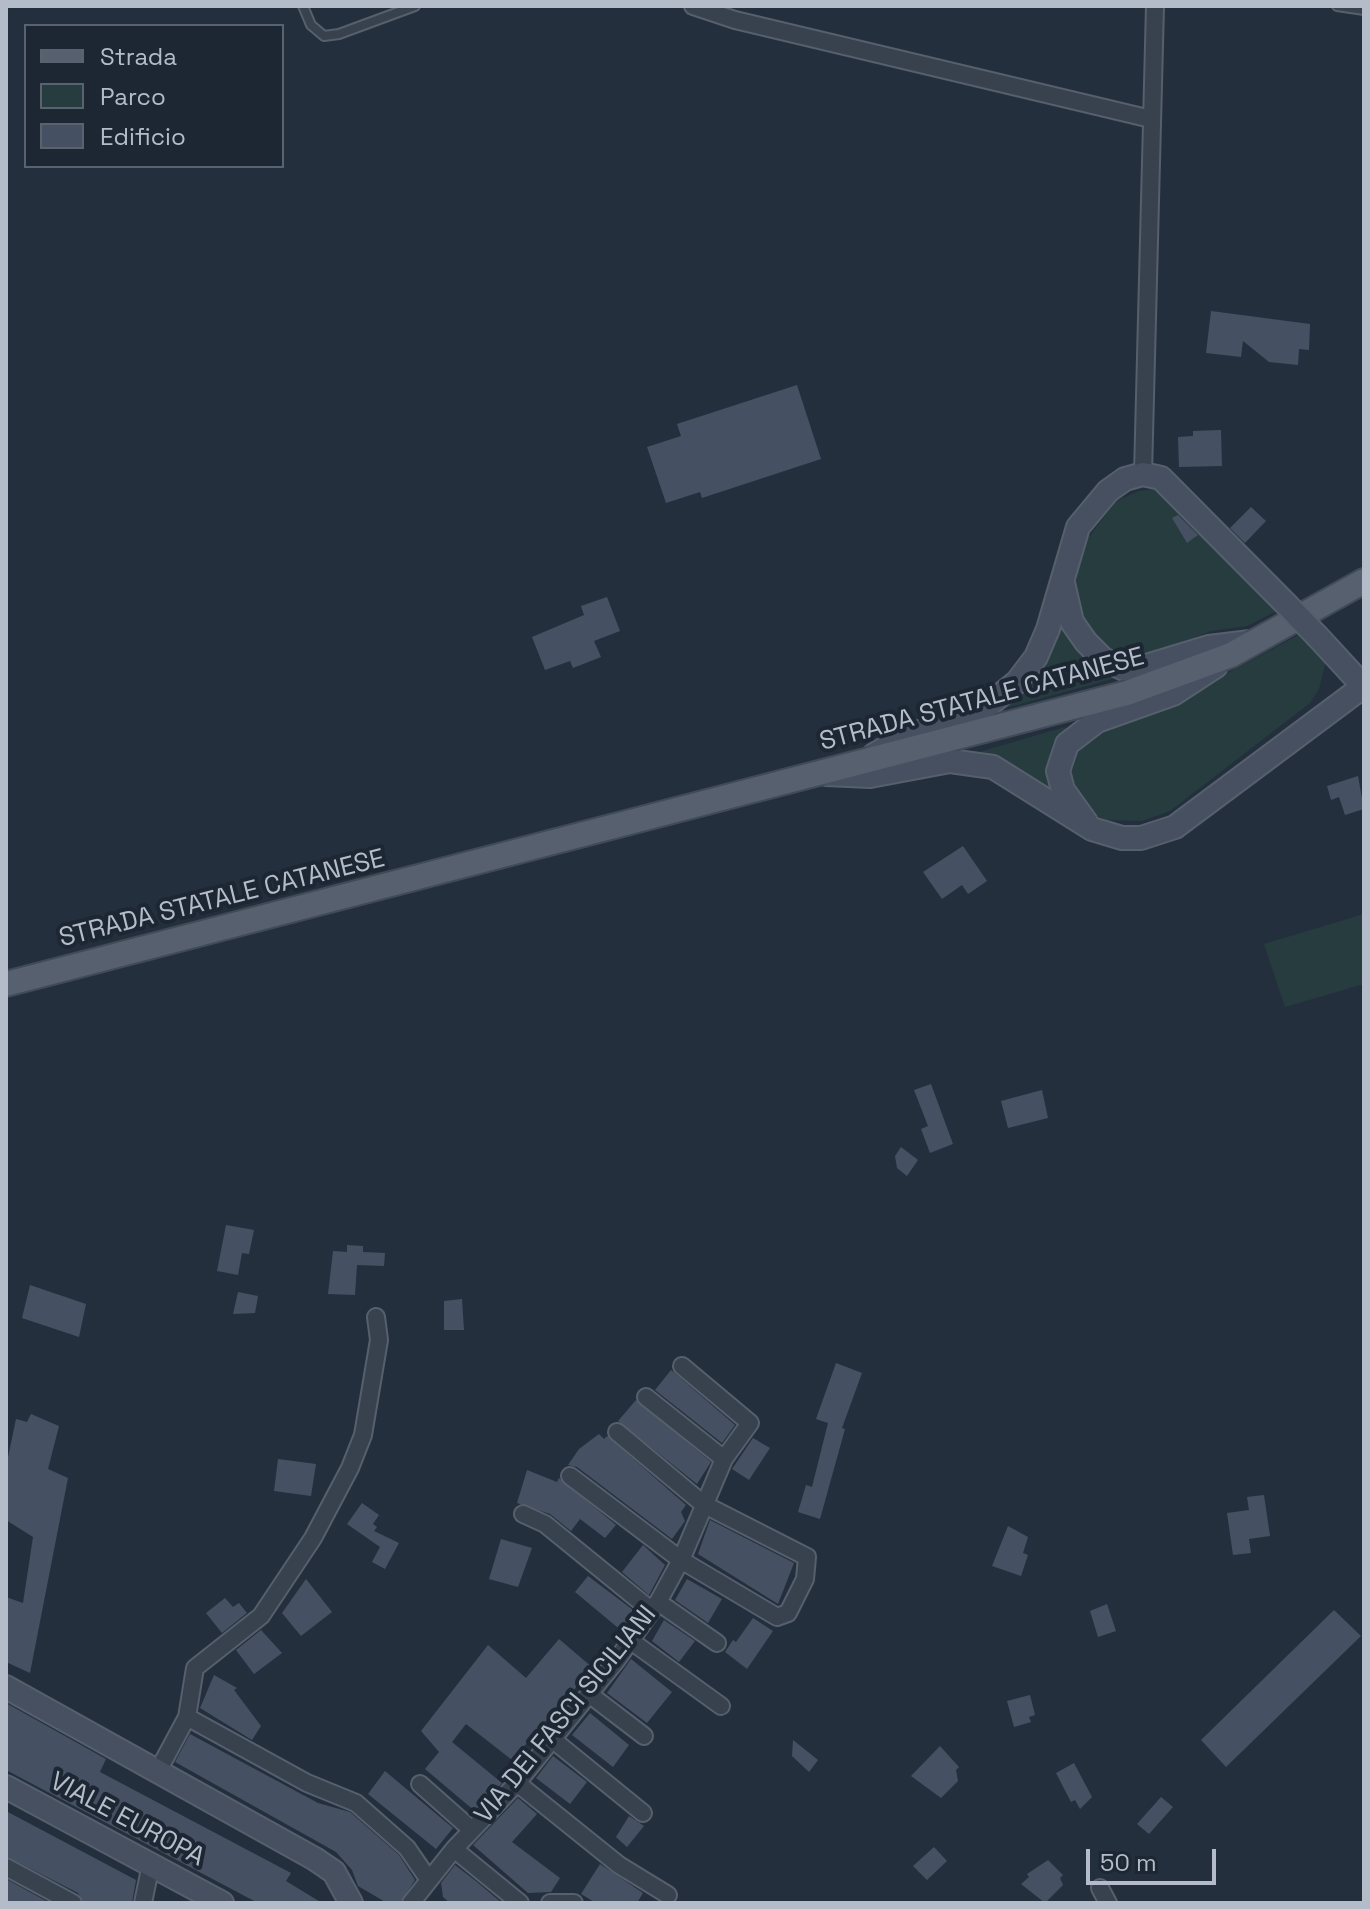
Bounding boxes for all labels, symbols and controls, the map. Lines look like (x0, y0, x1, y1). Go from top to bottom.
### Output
legend (24, 24, 284, 168)
text: Strada (100, 41, 177, 72)
text: Parco (100, 81, 166, 112)
text: Edificio (100, 121, 186, 152)
street label: STRADA STATALE CATANESE (816, 642, 1148, 758)
street label: STRADA STATALE CATANESE (56, 843, 388, 955)
street label: VIA DEI FASCI SICILIANI (469, 1600, 663, 1830)
street label: VIALE EUROPA (44, 1766, 210, 1874)
scale bar (1090, 1833, 1220, 1883)
text: 50 m (1100, 1847, 1157, 1878)

